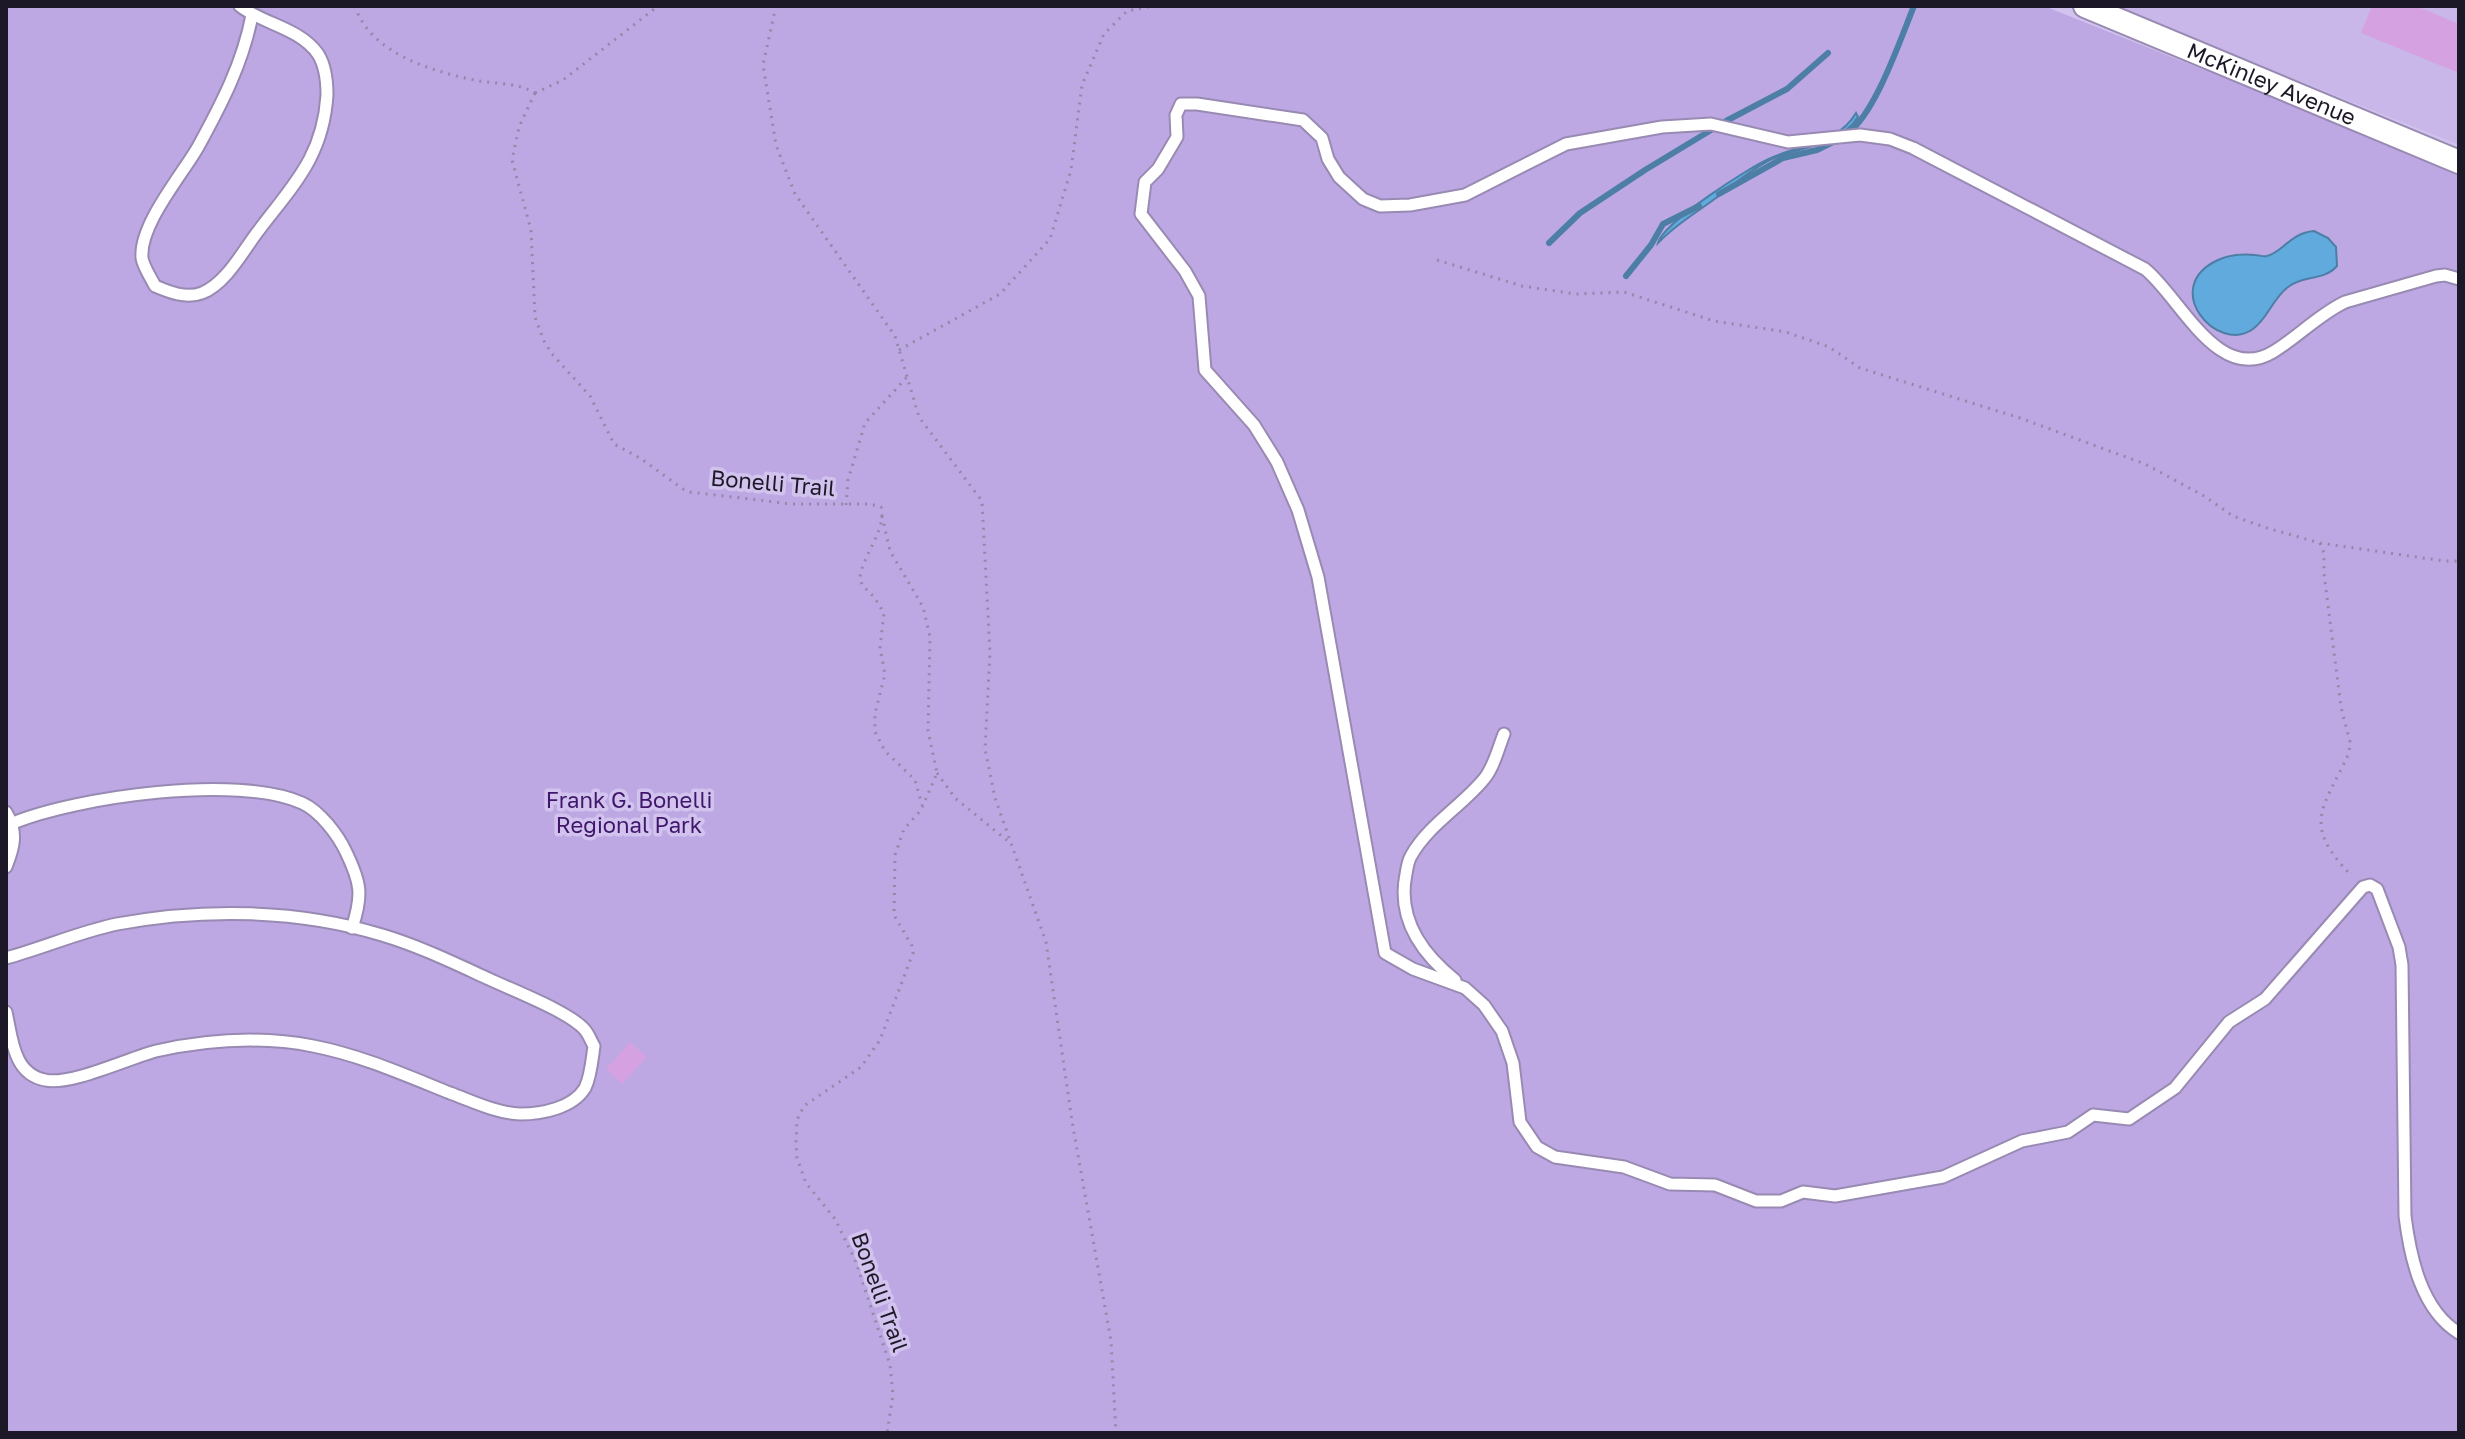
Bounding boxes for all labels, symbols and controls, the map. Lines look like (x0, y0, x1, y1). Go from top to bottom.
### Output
street label: McKinley Avenue (2183, 36, 2360, 130)
street label: Bonelli Trail (710, 464, 837, 501)
park label: Frank G. Bonelli Regional Park (546, 786, 712, 838)
street label: Bonelli Trail (846, 1228, 915, 1355)

